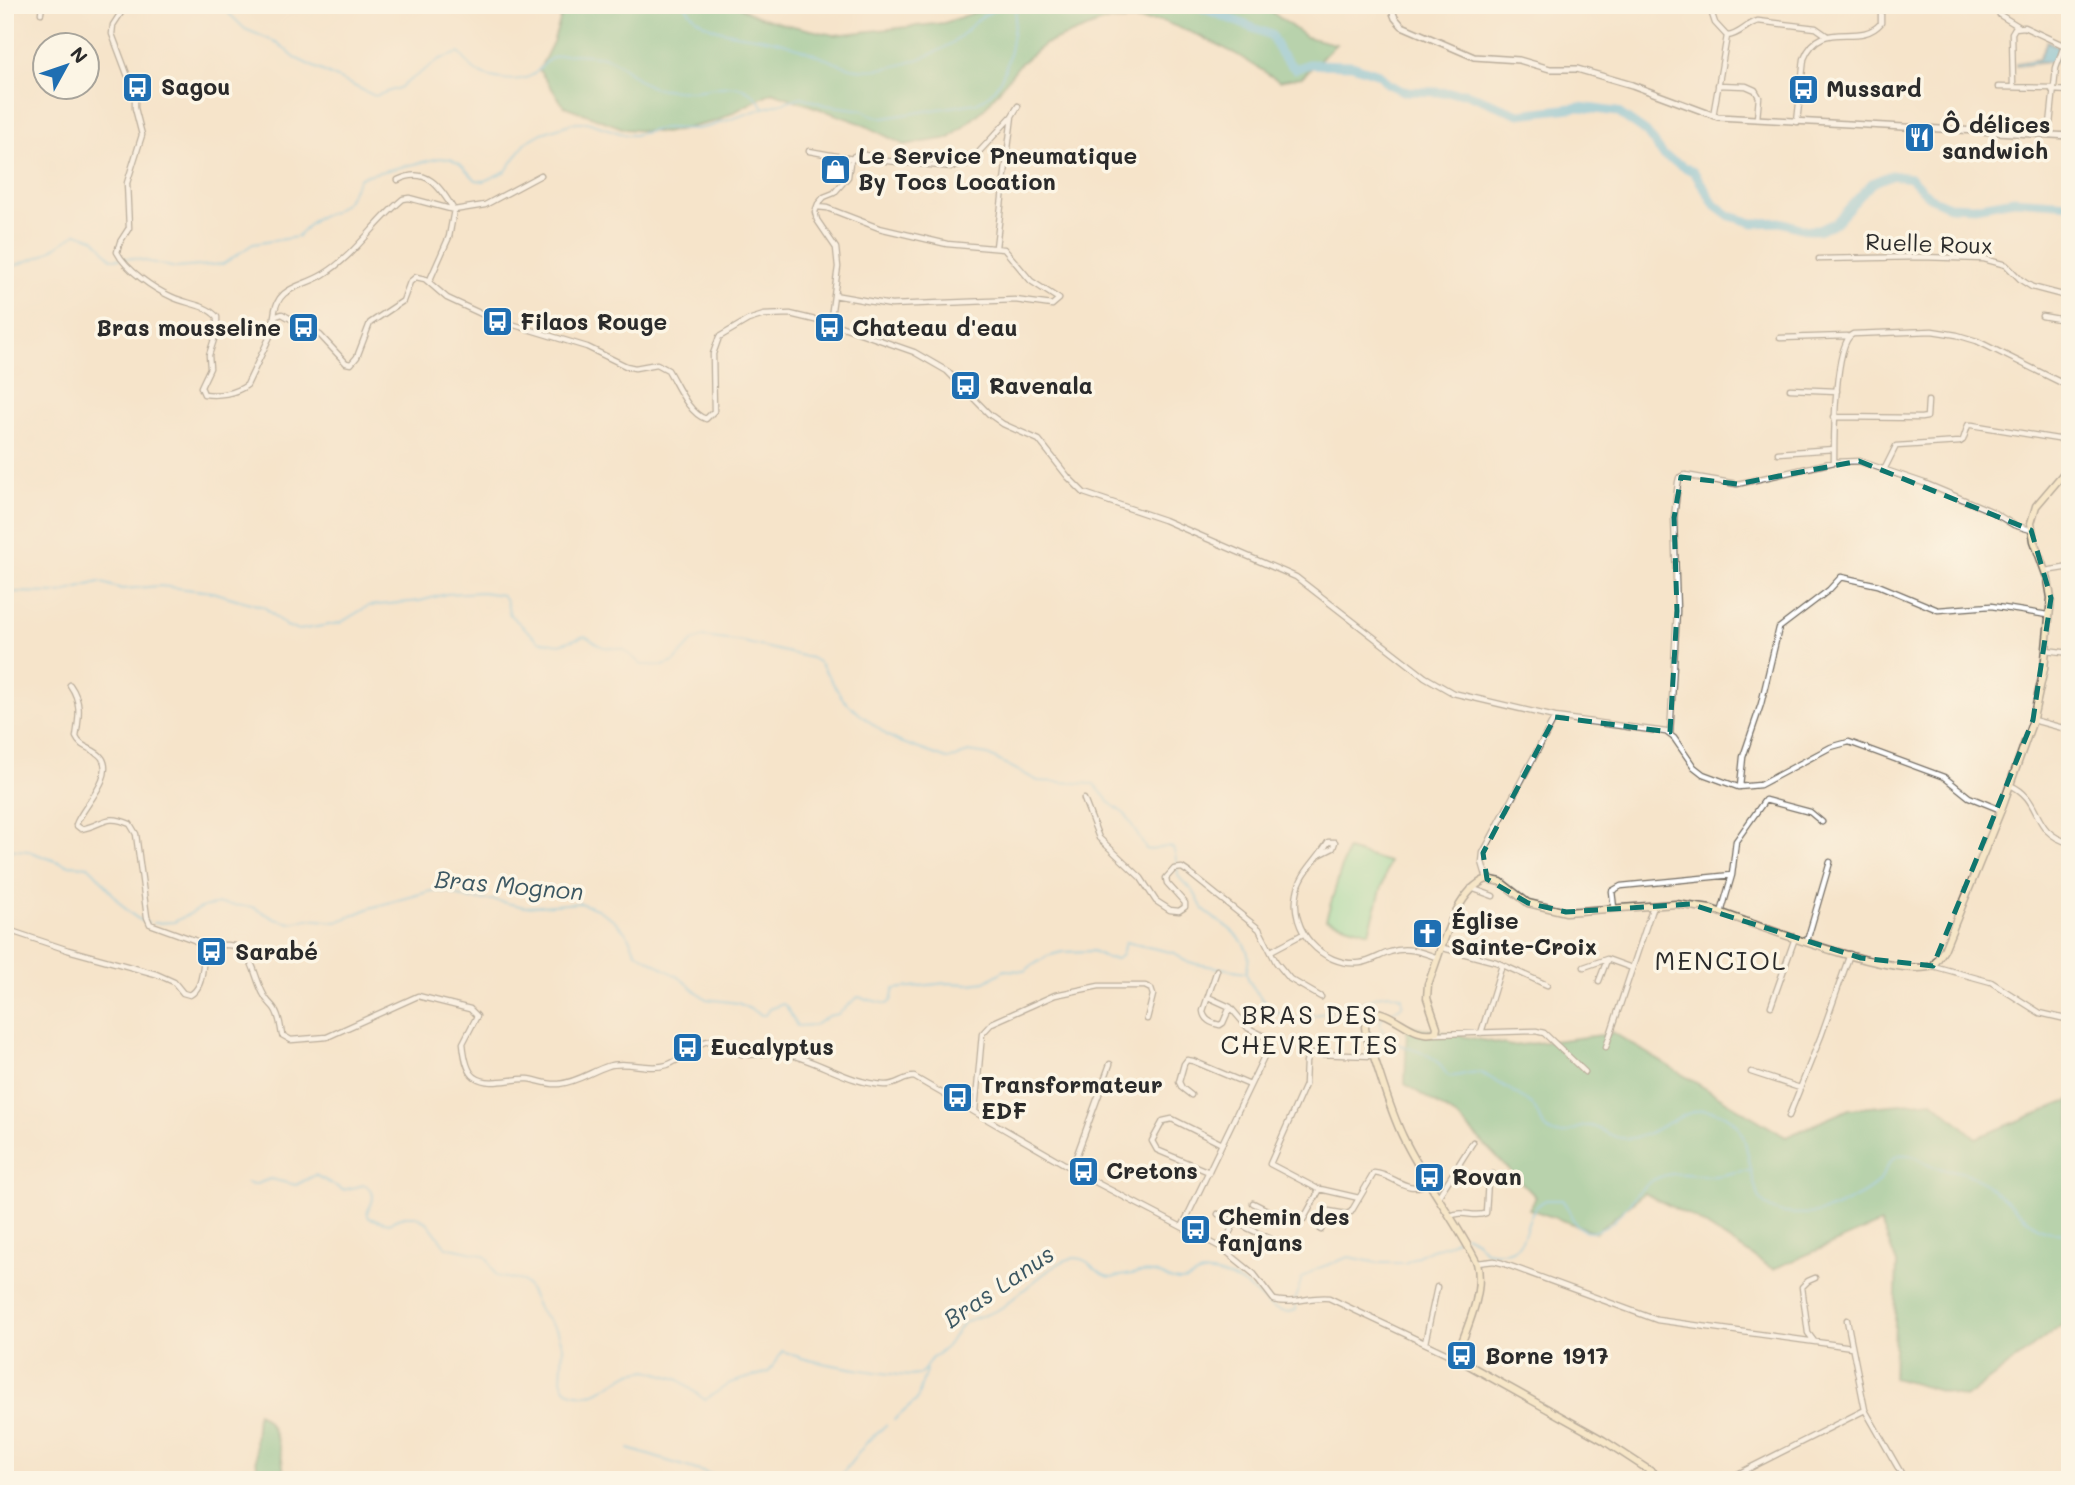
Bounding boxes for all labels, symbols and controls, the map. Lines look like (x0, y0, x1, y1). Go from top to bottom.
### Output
north arrow (32, 32, 102, 102)
text: N (65, 41, 94, 68)
bus stop icon: Sagou (121, 70, 155, 104)
place label: Sagou (161, 71, 230, 101)
bus stop icon: Mussard (1786, 72, 1820, 106)
place label: Mussard (1826, 73, 1922, 103)
place label: Ô délices sandwich (1942, 109, 2050, 165)
restaurant icon: Ô délices sandwich (1902, 121, 1936, 155)
place label: Le Service Pneumatique By Tocs Location (858, 140, 1137, 196)
shop icon: Le Service Pneumatique By Tocs Location (818, 152, 852, 186)
street label: Ruelle Roux (1865, 226, 1993, 260)
bus stop icon: Filaos Rouge (480, 305, 514, 339)
place label: Filaos Rouge (520, 306, 667, 336)
bus stop icon: Bras mousseline (287, 311, 321, 345)
bus stop icon: Chateau d'eau (812, 311, 846, 345)
place label: Bras mousseline (96, 312, 281, 342)
place label: Chateau d'eau (852, 312, 1018, 342)
bus stop icon: Ravenala (949, 369, 983, 403)
place label: Ravenala (989, 370, 1093, 400)
water label: Bras Mognon (433, 863, 585, 906)
place label: Église Sainte-Croix (1451, 905, 1597, 961)
church icon: Église Sainte-Croix (1411, 917, 1445, 951)
bus stop icon: Sarabé (195, 935, 229, 969)
place label: Sarabé (235, 936, 318, 966)
district label: MENCIOL (1654, 943, 1788, 977)
district label: BRAS DES CHEVRETTES (1221, 997, 1399, 1061)
bus stop icon: Eucalyptus (670, 1030, 704, 1064)
place label: Eucalyptus (710, 1031, 834, 1061)
place label: Transformateur EDF (981, 1069, 1163, 1125)
bus stop icon: Transformateur EDF (941, 1081, 975, 1115)
bus stop icon: Cretons (1066, 1154, 1100, 1188)
place label: Cretons (1106, 1155, 1198, 1185)
bus stop icon: Rovan (1412, 1160, 1446, 1194)
place label: Rovan (1452, 1161, 1522, 1191)
place label: Chemin des fanjans (1218, 1201, 1350, 1257)
bus stop icon: Chemin des fanjans (1178, 1213, 1212, 1247)
water label: Bras Lanus (937, 1237, 1059, 1334)
bus stop icon: Borne 1917 (1445, 1339, 1479, 1373)
place label: Borne 1917 (1485, 1340, 1609, 1370)

